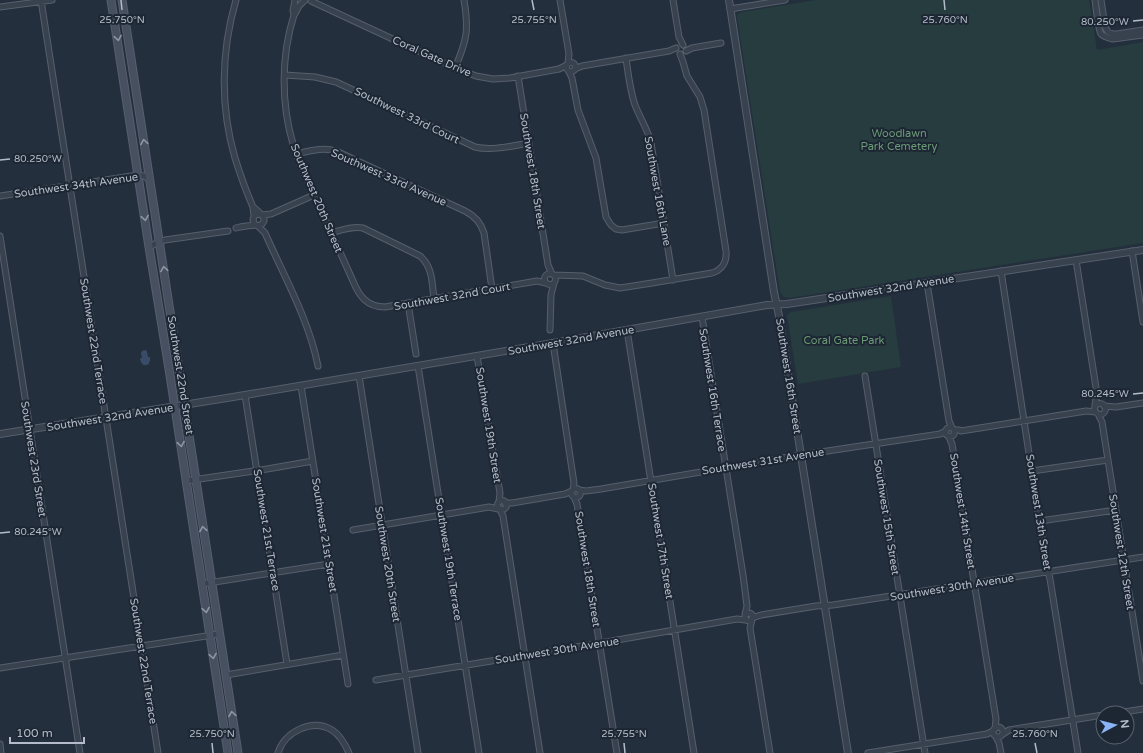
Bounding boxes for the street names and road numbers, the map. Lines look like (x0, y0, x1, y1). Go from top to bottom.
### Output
street label: Coral Gate Drive (390, 33, 473, 80)
street label: Southwest 33rd Court (352, 84, 461, 147)
street label: Southwest 18th Street (517, 112, 548, 230)
street label: Southwest 16th Lane (641, 135, 674, 247)
street label: Southwest 20th Street (288, 142, 345, 255)
street label: Southwest 33rd Avenue (329, 146, 449, 209)
street label: Southwest 34th Avenue (13, 170, 139, 201)
street label: Southwest 32nd Avenue (827, 272, 955, 305)
street label: Southwest 22nd Terrace (77, 277, 110, 405)
street label: Southwest 32nd Court (393, 280, 511, 313)
street label: Southwest 22nd Street (165, 315, 196, 435)
street label: Southwest 16th Street (773, 317, 804, 435)
street label: Southwest 32nd Avenue (507, 323, 635, 358)
street label: Southwest 16th Terrace (696, 328, 729, 453)
street label: Southwest 19th Street (473, 366, 504, 484)
street label: Southwest 23rd Street (18, 400, 49, 518)
street label: Southwest 32nd Avenue (46, 401, 174, 434)
street label: Southwest 31st Avenue (701, 445, 825, 478)
street label: Southwest 14th Street (947, 452, 978, 570)
street label: Southwest 13th Street (1023, 453, 1054, 571)
street label: Southwest 15th Street (871, 458, 902, 576)
street label: Southwest 21st Terrace (250, 468, 283, 592)
street label: Southwest 21st Street (309, 477, 340, 593)
street label: Southwest 17th Street (645, 482, 676, 600)
street label: Southwest 12th Street (1106, 493, 1137, 611)
street label: Southwest 19th Terrace (432, 497, 465, 622)
street label: Southwest 20th Street (372, 505, 403, 623)
street label: Southwest 18th Street (572, 510, 603, 628)
street label: Southwest 30th Avenue (889, 571, 1015, 604)
street label: Southwest 22nd Terrace (127, 597, 160, 725)
street label: Southwest 30th Avenue (494, 634, 620, 667)

